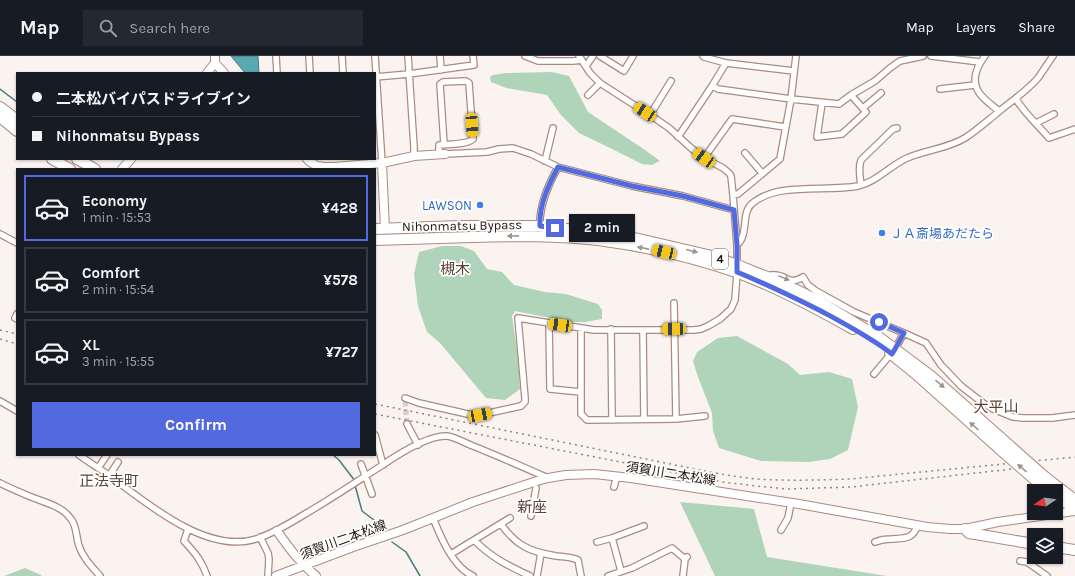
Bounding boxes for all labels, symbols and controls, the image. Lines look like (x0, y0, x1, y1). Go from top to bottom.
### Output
search box (83, 10, 363, 46)
text: Map (20, 17, 59, 39)
icon: search (97, 17, 119, 39)
text: Search here (129, 19, 210, 37)
text: Map (906, 19, 934, 36)
text: Layers (956, 19, 996, 36)
text: Share (1018, 19, 1055, 36)
text: 二本松バイパスドライブイン (56, 90, 251, 108)
car (632, 100, 658, 124)
car (465, 113, 479, 137)
text: Nihonmatsu Bypass (56, 127, 200, 145)
car (691, 146, 717, 170)
icon: car (34, 190, 70, 226)
text: Economy (82, 192, 147, 210)
place label: LAWSON (422, 198, 472, 213)
text: ¥428 (322, 199, 358, 217)
marker: LAWSON (475, 200, 485, 210)
text: 1 min · 15:53 (82, 210, 151, 225)
callout: 2 min (569, 214, 635, 242)
street label: Nihonmatsu Bypass (402, 217, 522, 234)
route end (546, 219, 564, 237)
text: 2 min (584, 220, 620, 235)
place label: ＪＡ斎場あだたら (890, 226, 994, 241)
marker: ＪＡ斎場あだたら (877, 228, 887, 238)
one-way arrow (506, 233, 519, 239)
car (651, 243, 677, 261)
one-way arrow (636, 245, 649, 251)
one-way arrow (686, 248, 698, 254)
road number: 4 (712, 249, 728, 269)
district label: 槻木 (440, 260, 470, 278)
icon: car (34, 262, 70, 298)
text: Comfort (82, 264, 140, 282)
text: ¥578 (323, 271, 358, 289)
one-way arrow (778, 275, 790, 281)
text: 2 min · 15:54 (82, 282, 154, 297)
route start (870, 313, 888, 331)
car (547, 317, 573, 333)
car (662, 323, 686, 335)
icon: car (34, 334, 70, 370)
text: XL (82, 336, 100, 354)
text: ¥727 (325, 343, 358, 361)
text: 3 min · 15:55 (82, 354, 154, 369)
one-way arrow (934, 380, 945, 389)
district label: 大平山 (973, 398, 1019, 416)
button: Confirm (32, 402, 360, 448)
car (467, 407, 493, 423)
one-way arrow (969, 421, 979, 430)
street label: 須賀川二本松線 (625, 459, 717, 488)
one-way arrow (1017, 464, 1027, 473)
district label: 正法寺町 (79, 472, 139, 490)
north arrow (1027, 484, 1063, 520)
map controls (1027, 484, 1063, 564)
district label: 新座 (517, 498, 547, 516)
street label: 須賀川二本松線 (298, 517, 388, 562)
button: layers (1027, 528, 1063, 564)

